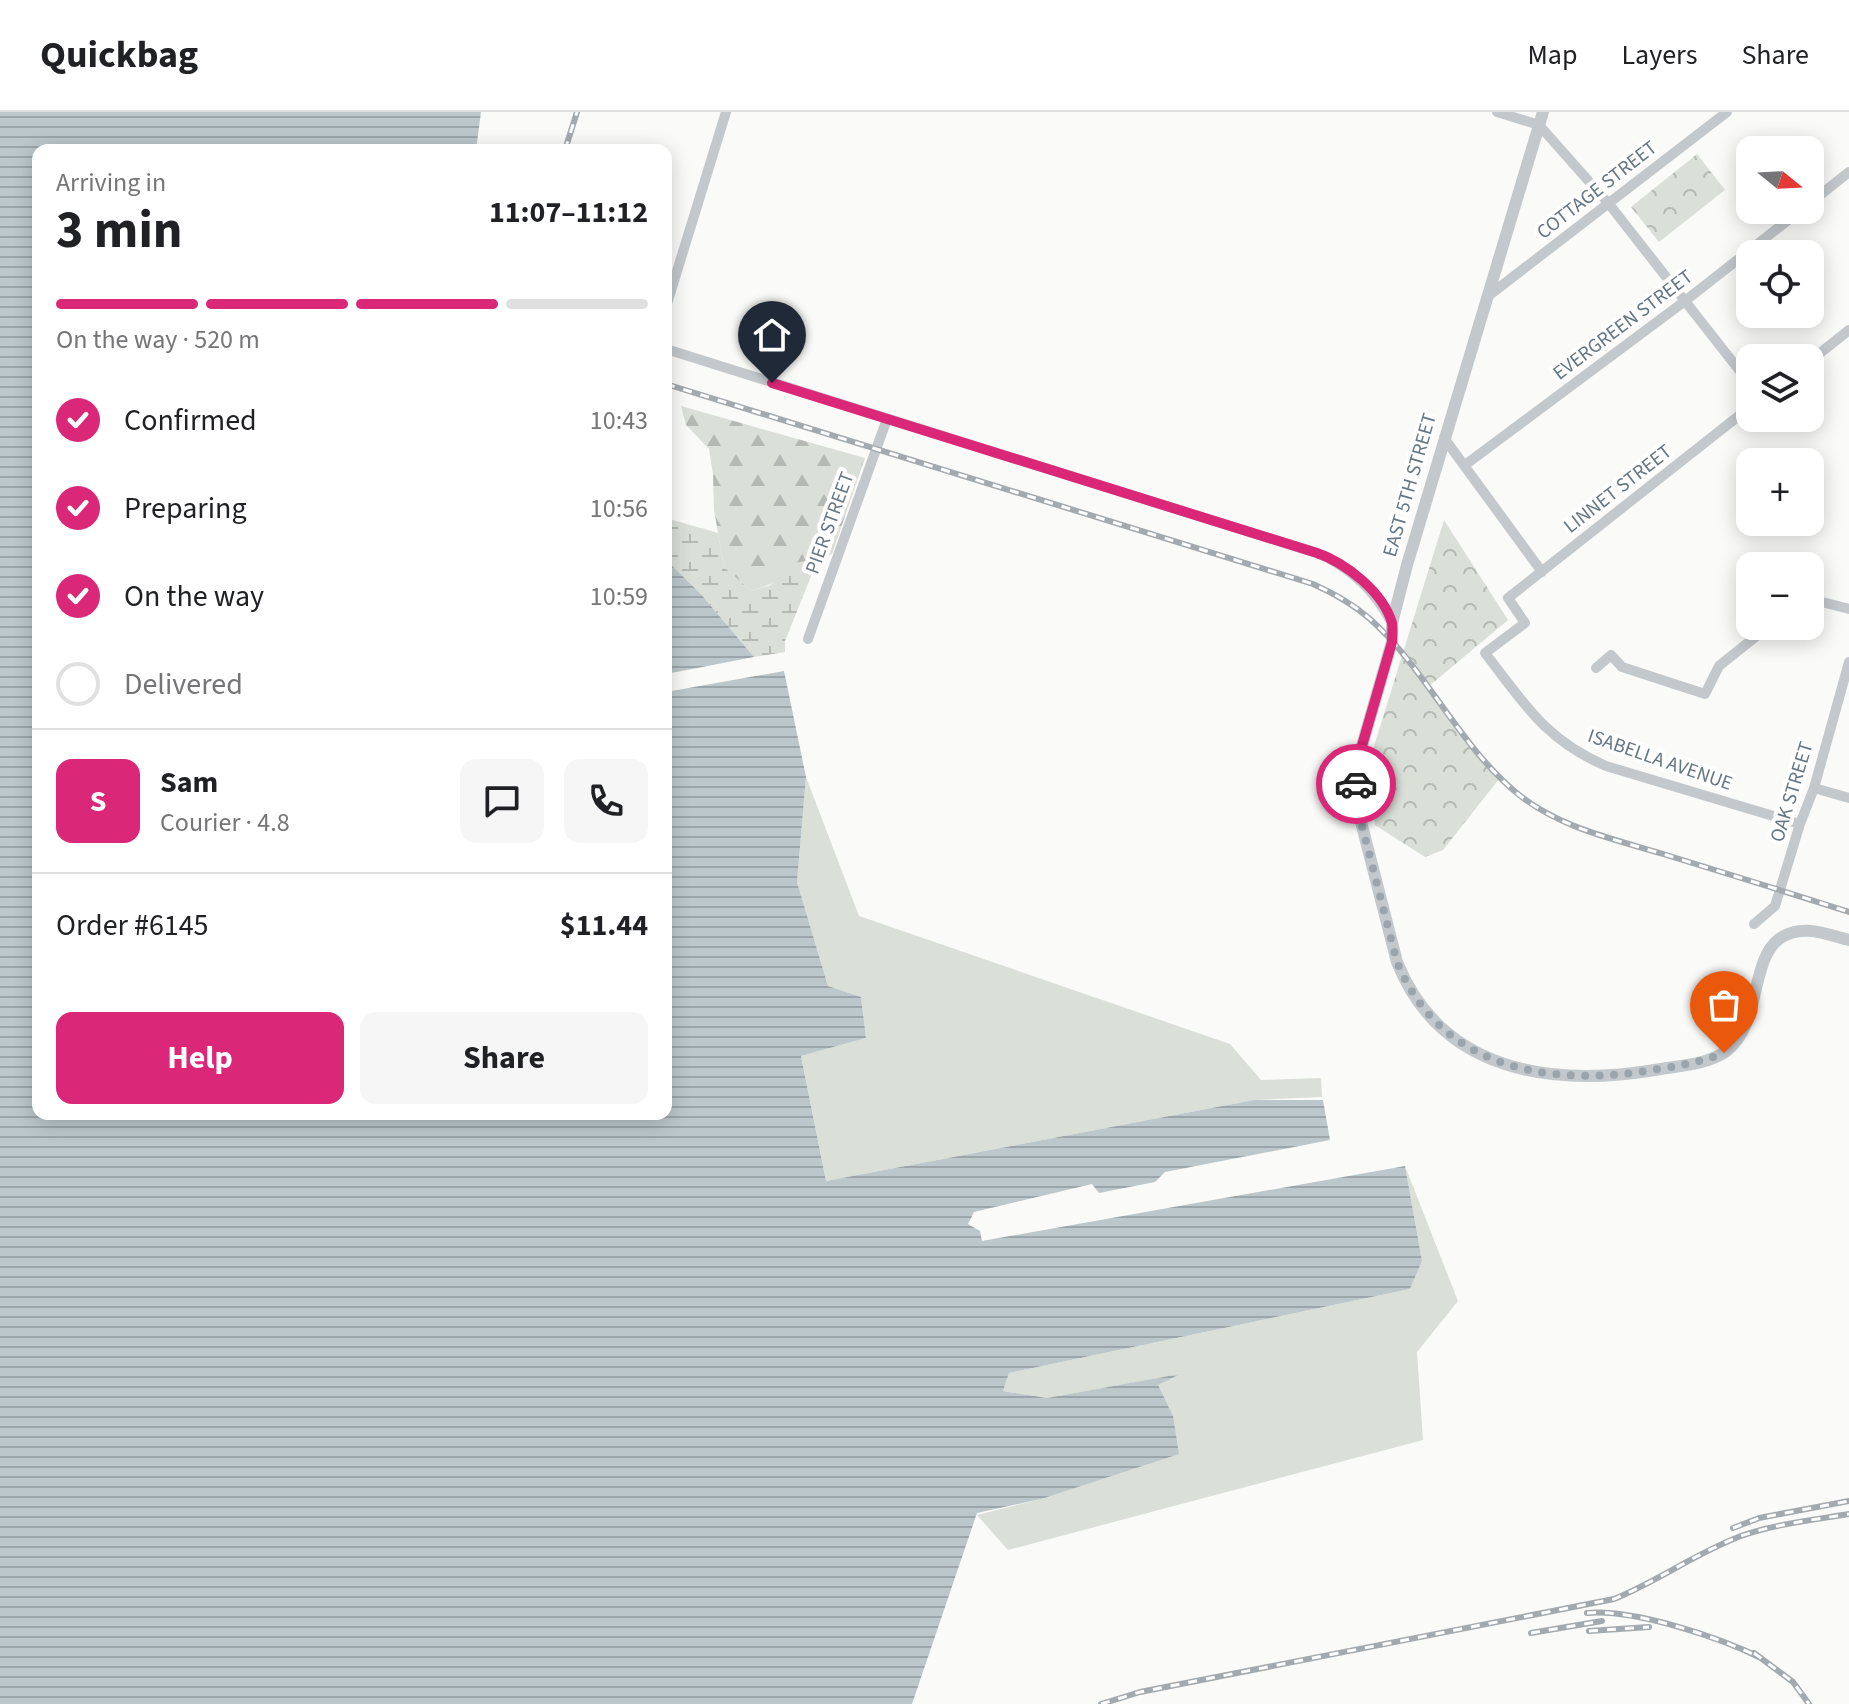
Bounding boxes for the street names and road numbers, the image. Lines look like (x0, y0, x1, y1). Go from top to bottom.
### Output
street label: COTTAGE STREET (1531, 134, 1663, 246)
street label: EVERGREEN STREET (1547, 263, 1699, 387)
street label: EAST 5TH STREET (1376, 410, 1444, 560)
street label: LINNET STREET (1558, 438, 1678, 540)
street label: PIER STREET (799, 468, 861, 578)
street label: ISABELLA AVENUE (1584, 722, 1736, 798)
street label: OAK STREET (1763, 738, 1821, 846)

